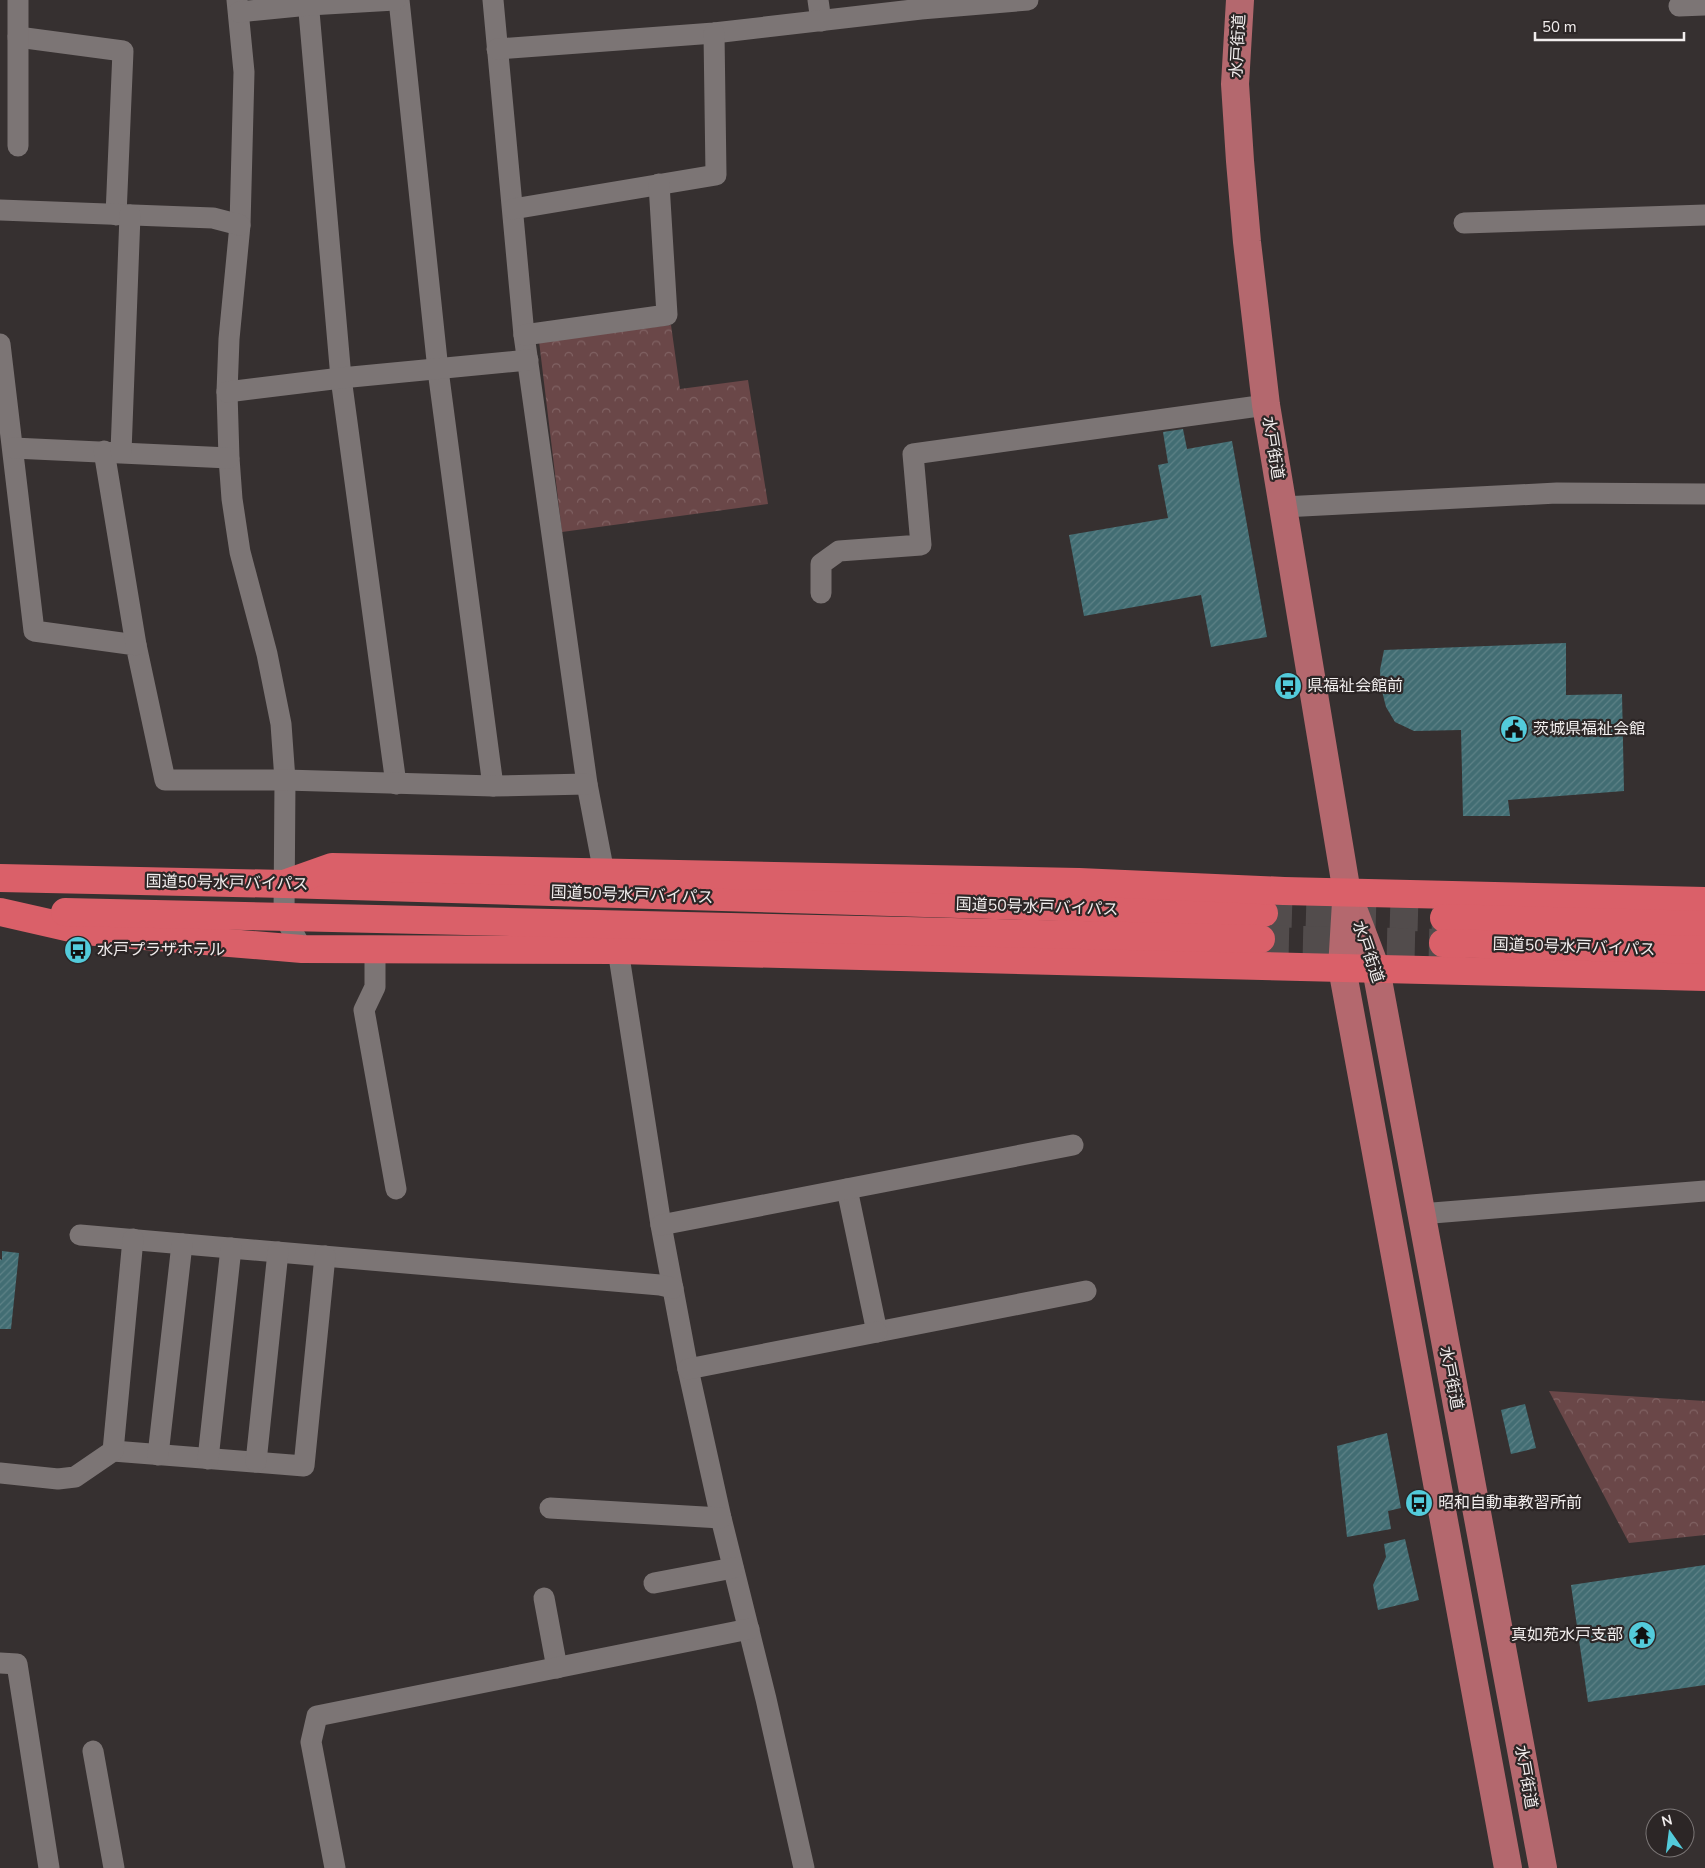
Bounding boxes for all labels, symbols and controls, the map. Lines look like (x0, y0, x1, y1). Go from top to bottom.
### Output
scale bar (1535, 10, 1684, 42)
street label: 水戸街道 (1225, 13, 1251, 79)
text: 50 m (1542, 17, 1577, 37)
street label: 水戸街道 (1257, 415, 1289, 481)
bus stop icon: 県福祉会館前 (1273, 671, 1303, 701)
place label: 県福祉会館前 (1307, 675, 1403, 697)
public building icon: 茨城県福祉会館 (1499, 714, 1529, 744)
place label: 茨城県福祉会館 (1533, 718, 1645, 740)
street label: 国道50号水戸バイパス (145, 871, 309, 895)
street label: 国道50号水戸バイパス (550, 881, 714, 909)
street label: 国道50号水戸バイパス (955, 893, 1119, 921)
street label: 水戸街道 (1347, 918, 1389, 986)
street label: 国道50号水戸バイパス (1492, 933, 1656, 961)
bus stop icon: 水戸プラザホテル (63, 935, 93, 965)
place label: 水戸プラザホテル (97, 939, 225, 961)
street label: 水戸街道 (1434, 1344, 1468, 1412)
bus stop icon: 昭和自動車教習所前 (1404, 1488, 1434, 1518)
place label: 昭和自動車教習所前 (1438, 1492, 1582, 1514)
temple icon: 真如苑水戸支部 (1627, 1620, 1657, 1650)
place label: 真如苑水戸支部 (1511, 1624, 1623, 1646)
street label: 水戸街道 (1510, 1744, 1542, 1810)
north arrow (1645, 1808, 1695, 1858)
text: N (1660, 1810, 1674, 1831)

